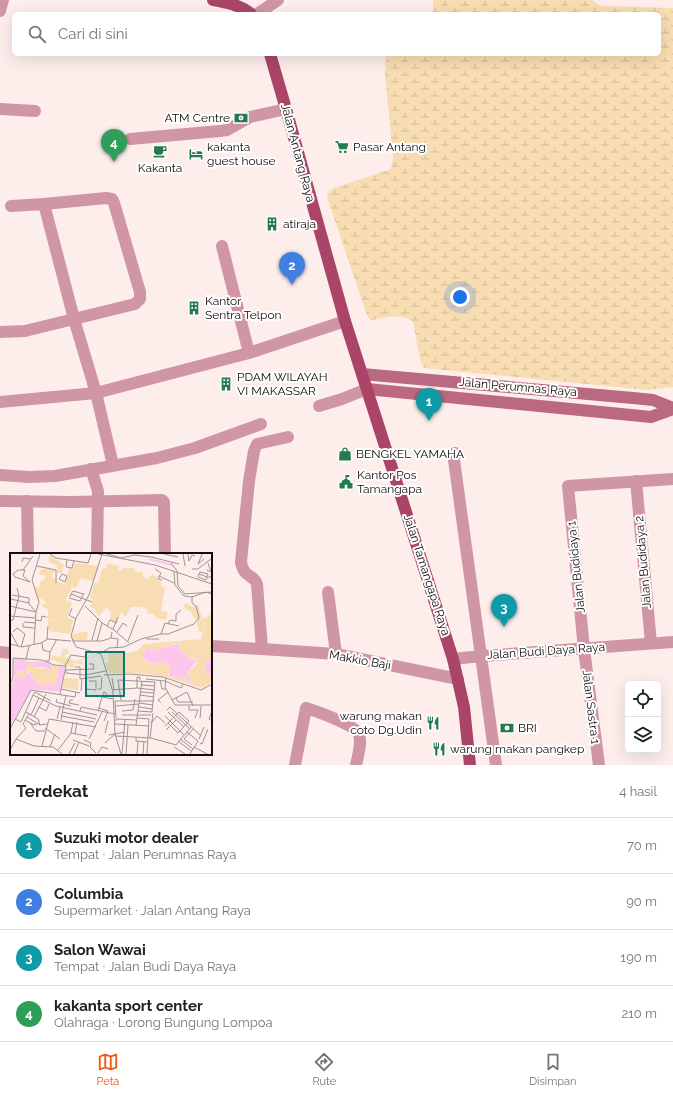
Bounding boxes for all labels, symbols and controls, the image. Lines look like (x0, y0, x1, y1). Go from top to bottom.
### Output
search box (12, 12, 661, 56)
icon: search (26, 23, 48, 45)
text: Cari di sini (58, 25, 128, 43)
street label: Jalan Antang Raya (278, 102, 318, 204)
bank icon: ATM Centre (233, 110, 249, 126)
place label: ATM Centre (165, 111, 230, 125)
pin: 4 (101, 129, 127, 162)
supermarket icon: Pasar Antang (334, 139, 350, 155)
place label: kakanta guest house (207, 140, 276, 168)
place label: Pasar Antang (353, 140, 426, 154)
cafe icon: Kakanta (152, 143, 168, 159)
hotel icon: kakanta guest house (188, 146, 204, 162)
place label: Kakanta (138, 161, 182, 175)
building icon: atiraja (264, 216, 280, 232)
place label: atiraja (283, 217, 316, 231)
pin: 2 (279, 252, 305, 285)
your location (450, 287, 470, 307)
place label: Kantor Sentra Telpon (205, 294, 282, 322)
building icon: Kantor Sentra Telpon (186, 300, 202, 316)
place label: PDAM WILAYAH VI MAKASSAR (237, 370, 328, 398)
street label: Jalan Perumnas Raya (459, 375, 577, 399)
building icon: PDAM WILAYAH VI MAKASSAR (218, 376, 234, 392)
pin: 1 (416, 388, 442, 421)
shop icon: BENGKEL YAMAHA (337, 446, 353, 462)
place label: BENGKEL YAMAHA (356, 447, 464, 461)
place label: Kantor Pos Tamangapa (357, 468, 422, 496)
public building icon: Kantor Pos Tamangapa (338, 474, 354, 490)
street label: Jalan Tamangapa Raya (401, 513, 453, 637)
street label: Jalan Budidaya 2 (632, 515, 654, 609)
street label: Jalan Budidaya 1 (564, 520, 588, 614)
inset map (10, 553, 212, 755)
pin: 3 (491, 594, 517, 627)
street label: Jalan Budi Daya Raya (487, 640, 605, 662)
street label: Makkio Baji (328, 648, 392, 672)
street label: Jalan Sastra 1 (580, 669, 602, 745)
map controls (625, 681, 661, 753)
button: locate (625, 681, 661, 717)
place label: warung makan coto Dg.Udin (340, 709, 422, 737)
restaurant icon: warung makan coto Dg.Udin (425, 715, 441, 731)
button: layers (625, 717, 661, 753)
bank icon: BRI (499, 720, 515, 736)
place label: BRI (518, 721, 537, 735)
restaurant icon: warung makan pangkep (431, 741, 447, 757)
place label: warung makan pangkep (450, 742, 584, 756)
text: Terdekat (16, 781, 88, 801)
text: 4 hasil (619, 784, 657, 799)
text: Suzuki motor dealer (54, 829, 198, 847)
text: 1 (26, 838, 32, 853)
text: 70 m (627, 838, 657, 853)
text: Tempat · Jalan Perumnas Raya (54, 847, 236, 862)
text: Columbia (54, 885, 123, 903)
text: 2 (25, 894, 33, 909)
text: 90 m (626, 894, 657, 909)
text: Supermarket · Jalan Antang Raya (54, 903, 251, 918)
text: Salon Wawai (54, 941, 146, 959)
text: 3 (25, 950, 33, 965)
text: 190 m (621, 950, 657, 965)
text: Tempat · Jalan Budi Daya Raya (54, 959, 236, 974)
text: kakanta sport center (54, 997, 203, 1015)
text: 4 (25, 1006, 33, 1021)
text: 210 m (621, 1006, 657, 1021)
text: Olahraga · Lorong Bungung Lompoa (54, 1015, 273, 1030)
tab: Peta (97, 1051, 119, 1088)
tab: Rute (312, 1051, 336, 1088)
tab: Disimpan (529, 1051, 576, 1088)

